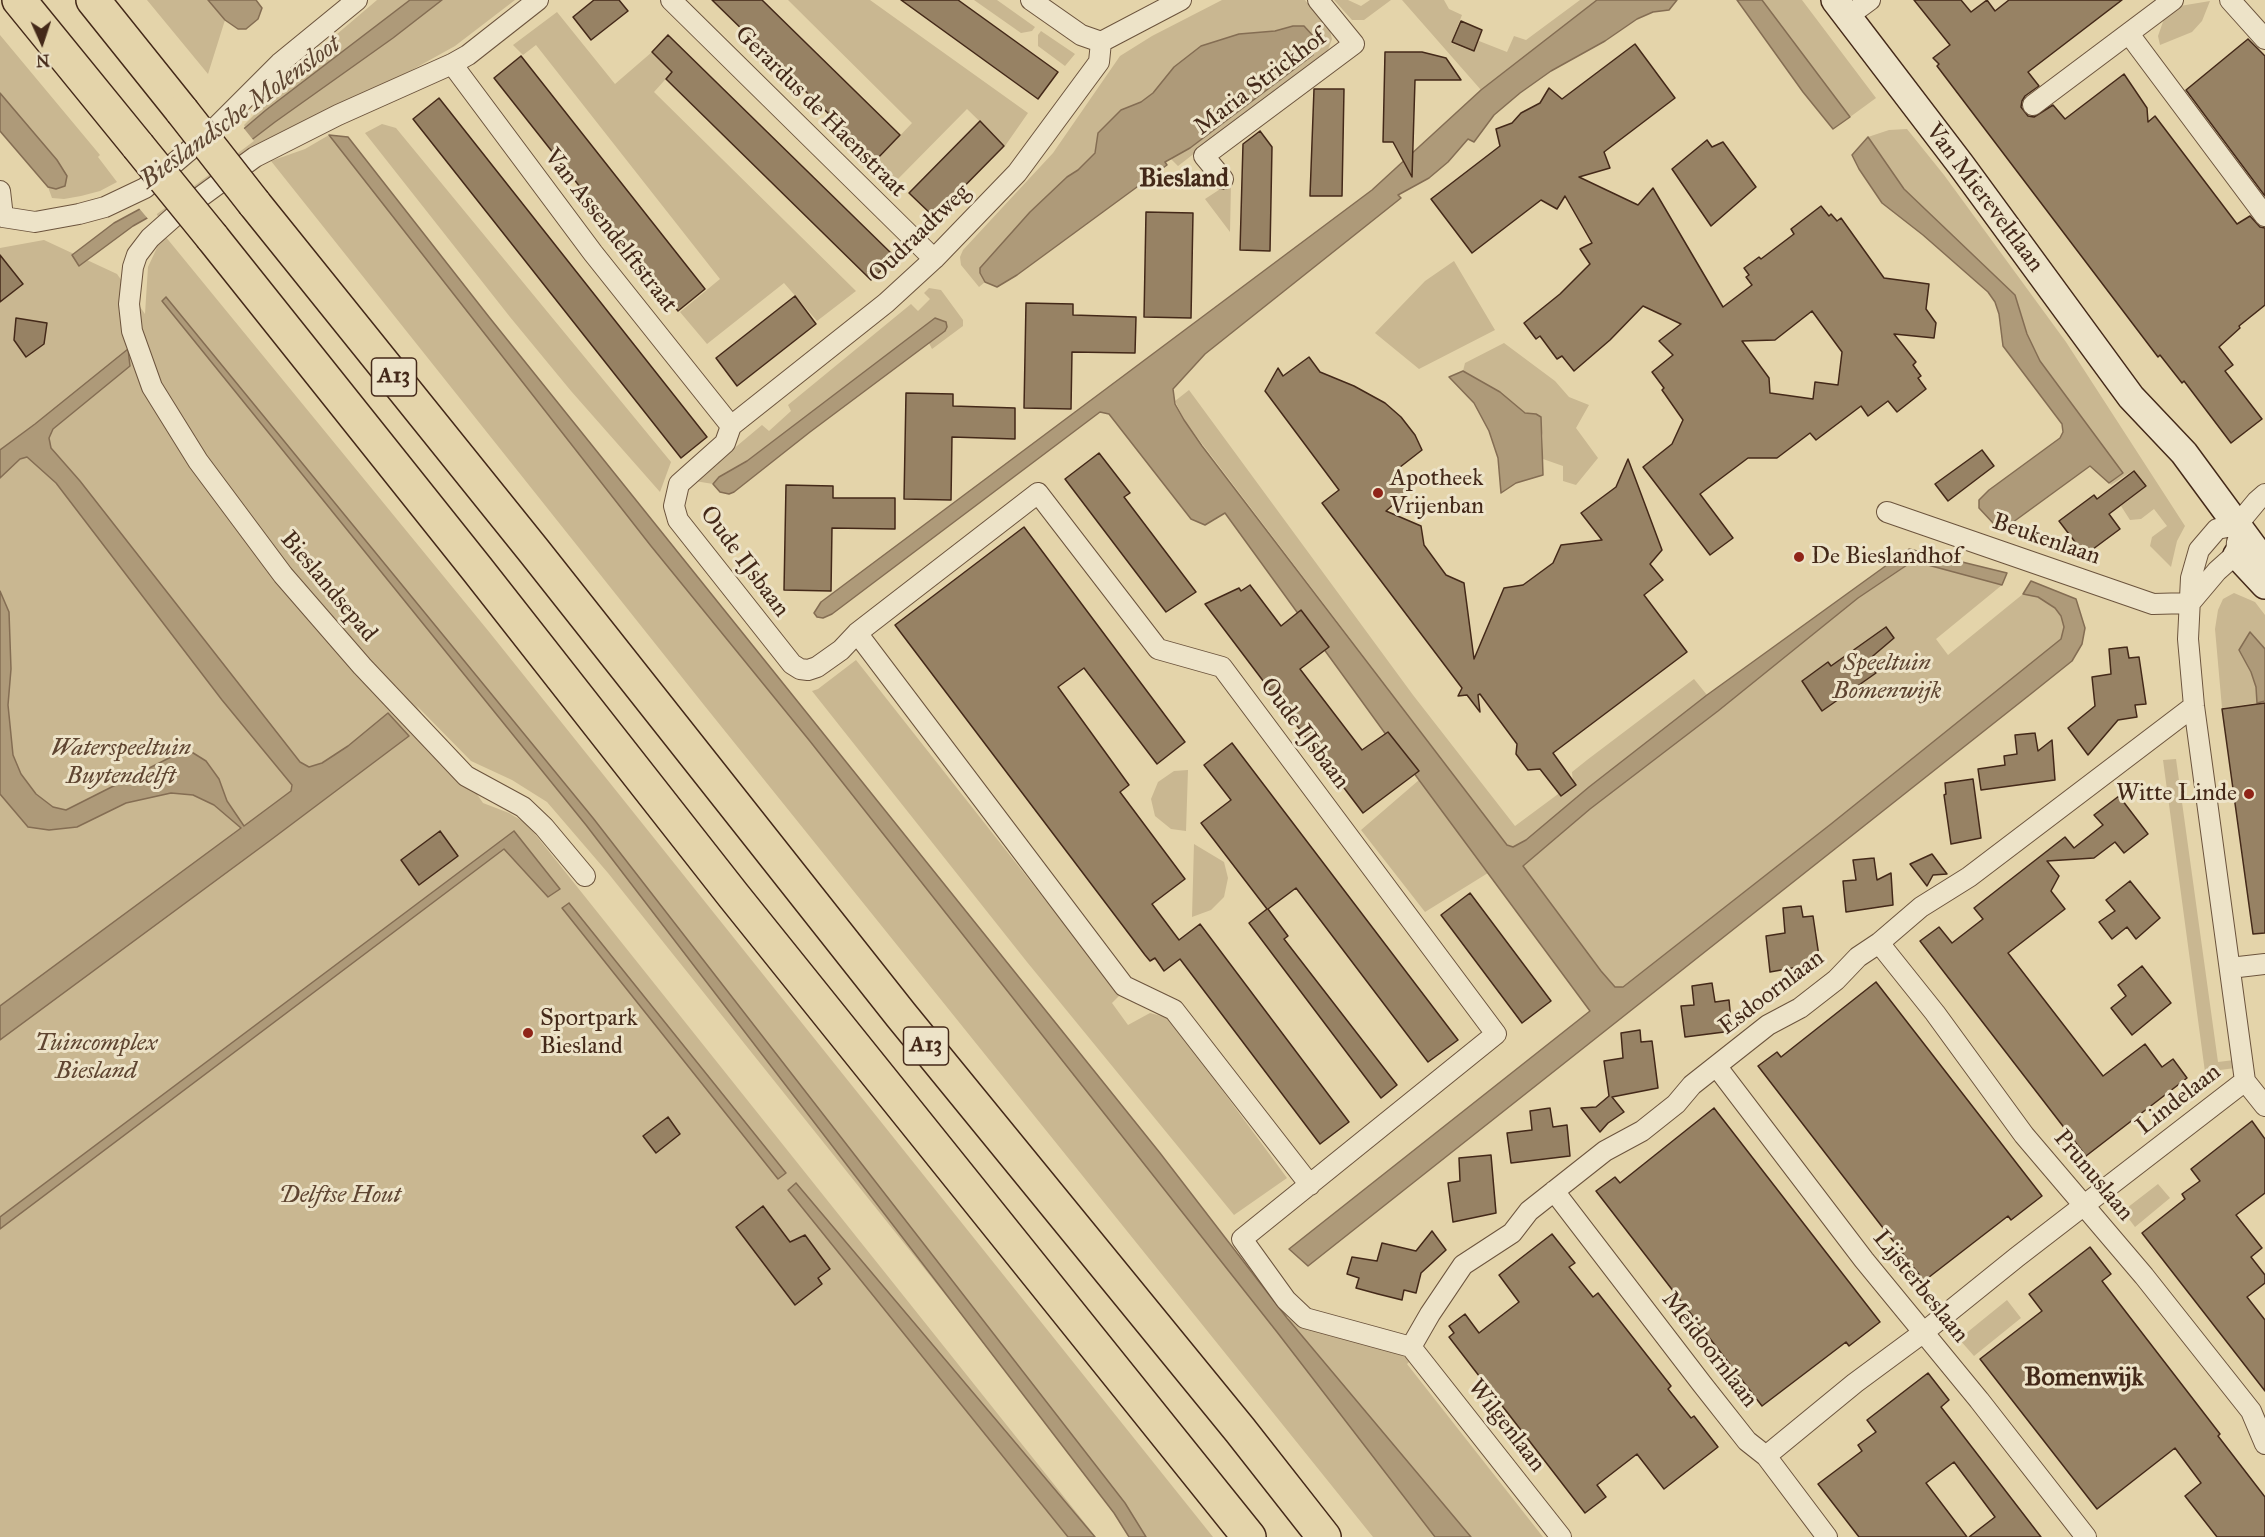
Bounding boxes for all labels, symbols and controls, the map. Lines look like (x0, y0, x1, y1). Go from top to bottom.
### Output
north arrow (12, 12, 72, 72)
street label: Gerardus de Haenstraat (728, 20, 912, 204)
street label: Maria Strickhof (1189, 24, 1333, 142)
water label: Bieslandsche Molensloot (135, 30, 347, 196)
text: N (36, 51, 50, 70)
street label: Van Miereveltlaan (1919, 118, 2049, 278)
street label: Van Assendelftstraat (537, 143, 683, 319)
district label: Biesland (1139, 164, 1229, 196)
street label: Oudraadtweg (863, 179, 977, 289)
road number: A13 (372, 358, 416, 396)
place label: Apotheek Vrijenban (1390, 465, 1484, 521)
marker: Apotheek Vrijenban (1371, 486, 1385, 500)
street label: Oude IJsbaan (693, 501, 795, 623)
street label: Beukenlaan (1988, 508, 2104, 572)
street label: Bieslandsepad (273, 526, 383, 648)
place label: De Bieslandhof (1811, 543, 1961, 571)
marker: De Bieslandhof (1792, 550, 1806, 564)
park label: Speeltuin Bomenwijk (1833, 650, 1941, 706)
street label: Oude IJsbaan (1253, 673, 1355, 795)
park label: Waterspeeltuin Buytendelft (51, 735, 191, 791)
place label: Witte Linde (2116, 780, 2237, 808)
marker: Witte Linde (2242, 787, 2256, 801)
street label: Esdoornlaan (1714, 944, 1830, 1042)
place label: Sportpark Biesland (540, 1005, 638, 1061)
marker: Sportpark Biesland (521, 1026, 535, 1040)
road number: A13 (904, 1027, 948, 1065)
park label: Tuincomplex Biesland (35, 1030, 157, 1086)
street label: Lindelaan (2131, 1058, 2227, 1142)
street label: Prunuslaan (2047, 1125, 2139, 1227)
park label: Delftse Hout (279, 1182, 401, 1210)
street label: Lijsterbeslaan (1866, 1225, 1974, 1349)
street label: Meidoornlaan (1655, 1286, 1763, 1414)
district label: Bomenwijk (2024, 1363, 2144, 1395)
street label: Wilgenlaan (1461, 1374, 1551, 1478)

